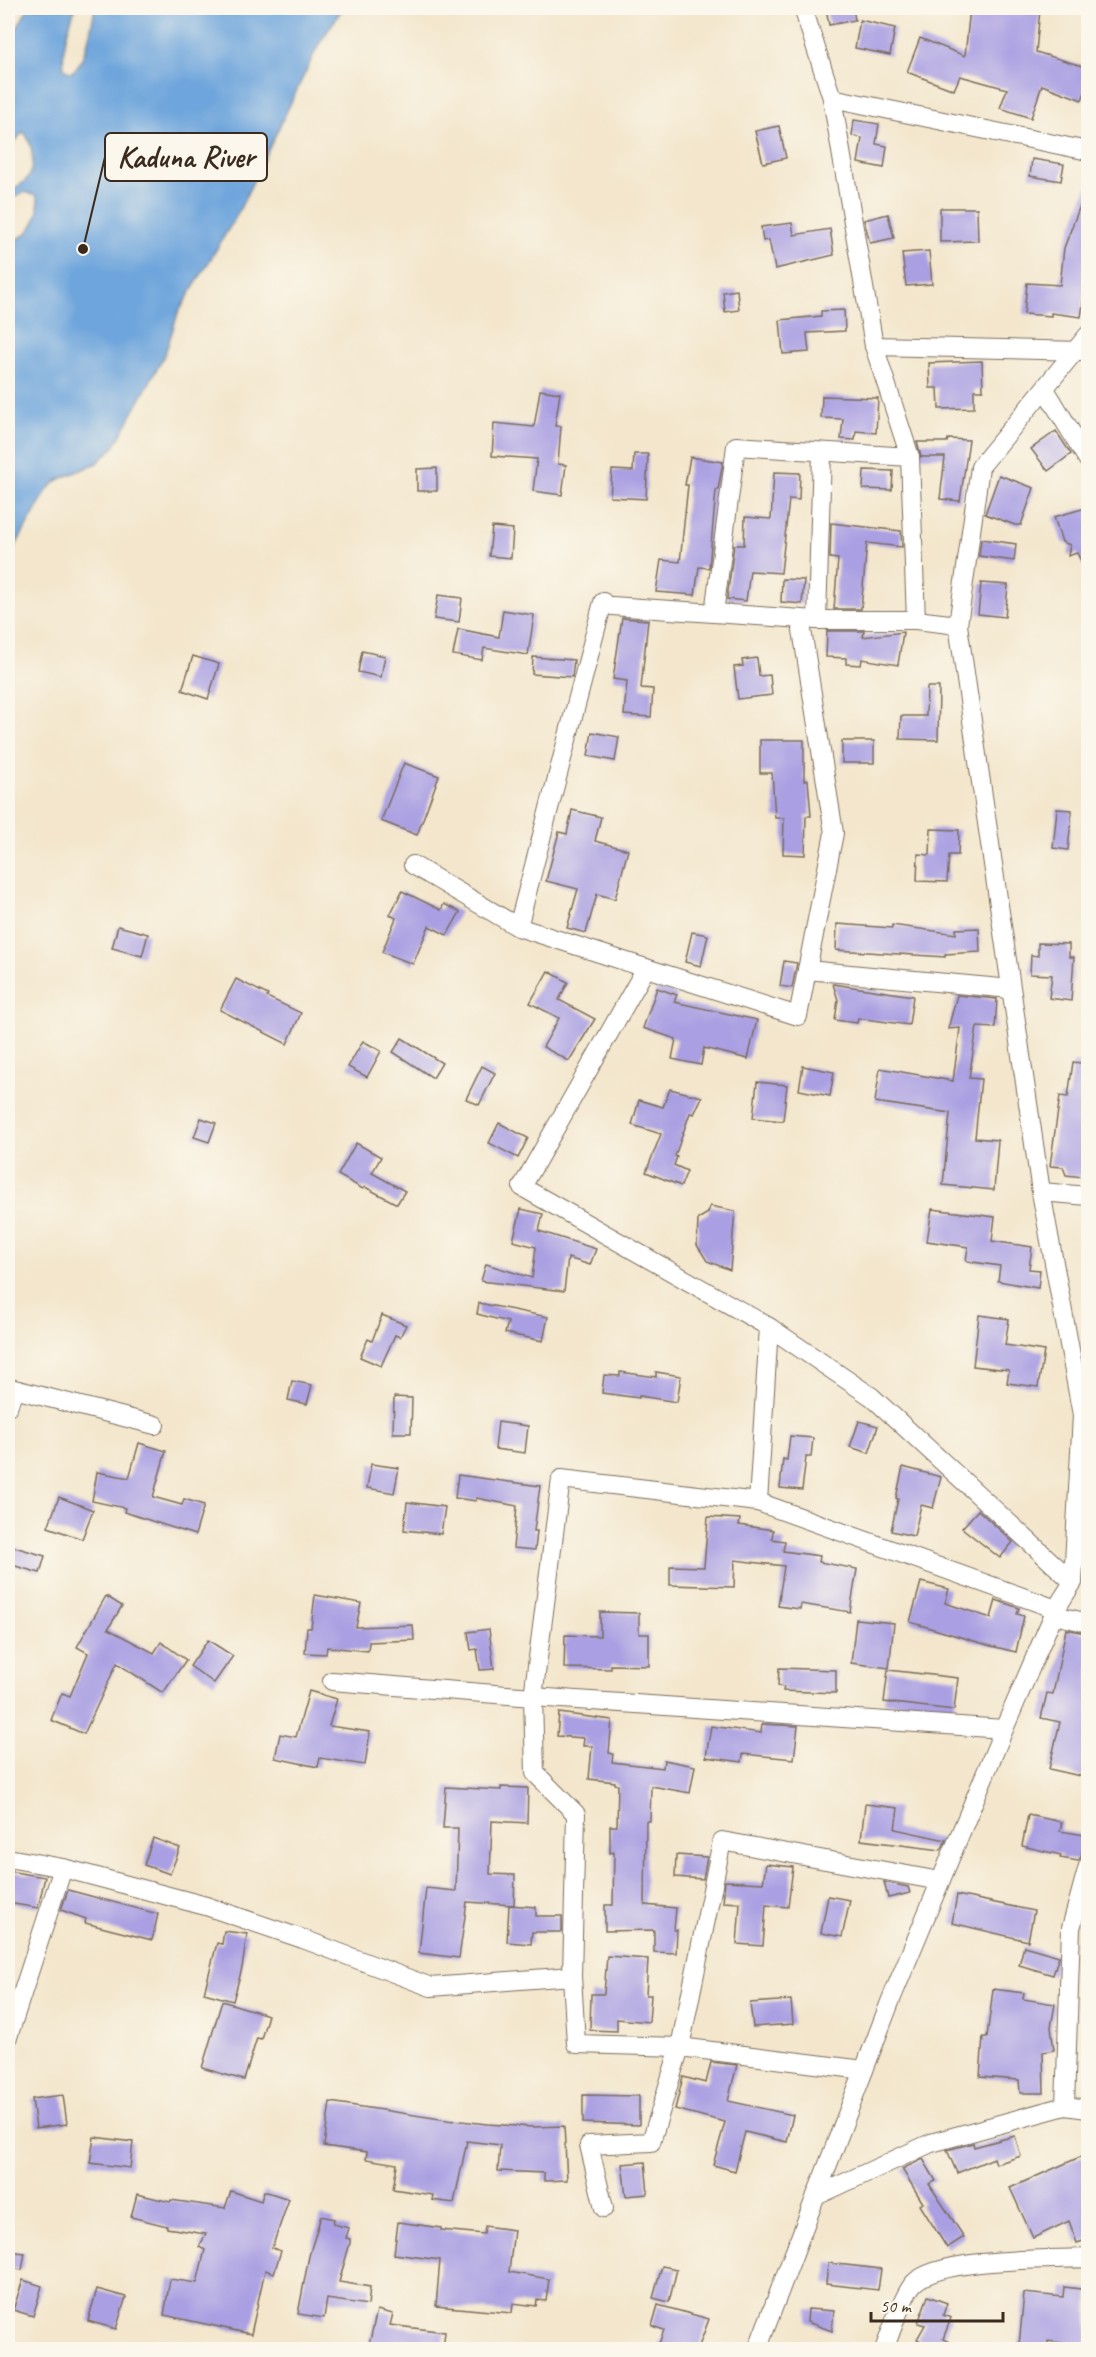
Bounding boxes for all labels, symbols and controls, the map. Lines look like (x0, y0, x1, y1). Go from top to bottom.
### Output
callout: Kaduna River (105, 133, 267, 181)
text: Kaduna River (117, 138, 258, 176)
scale bar (871, 2285, 1003, 2323)
text: 50 m (880, 2295, 913, 2317)

